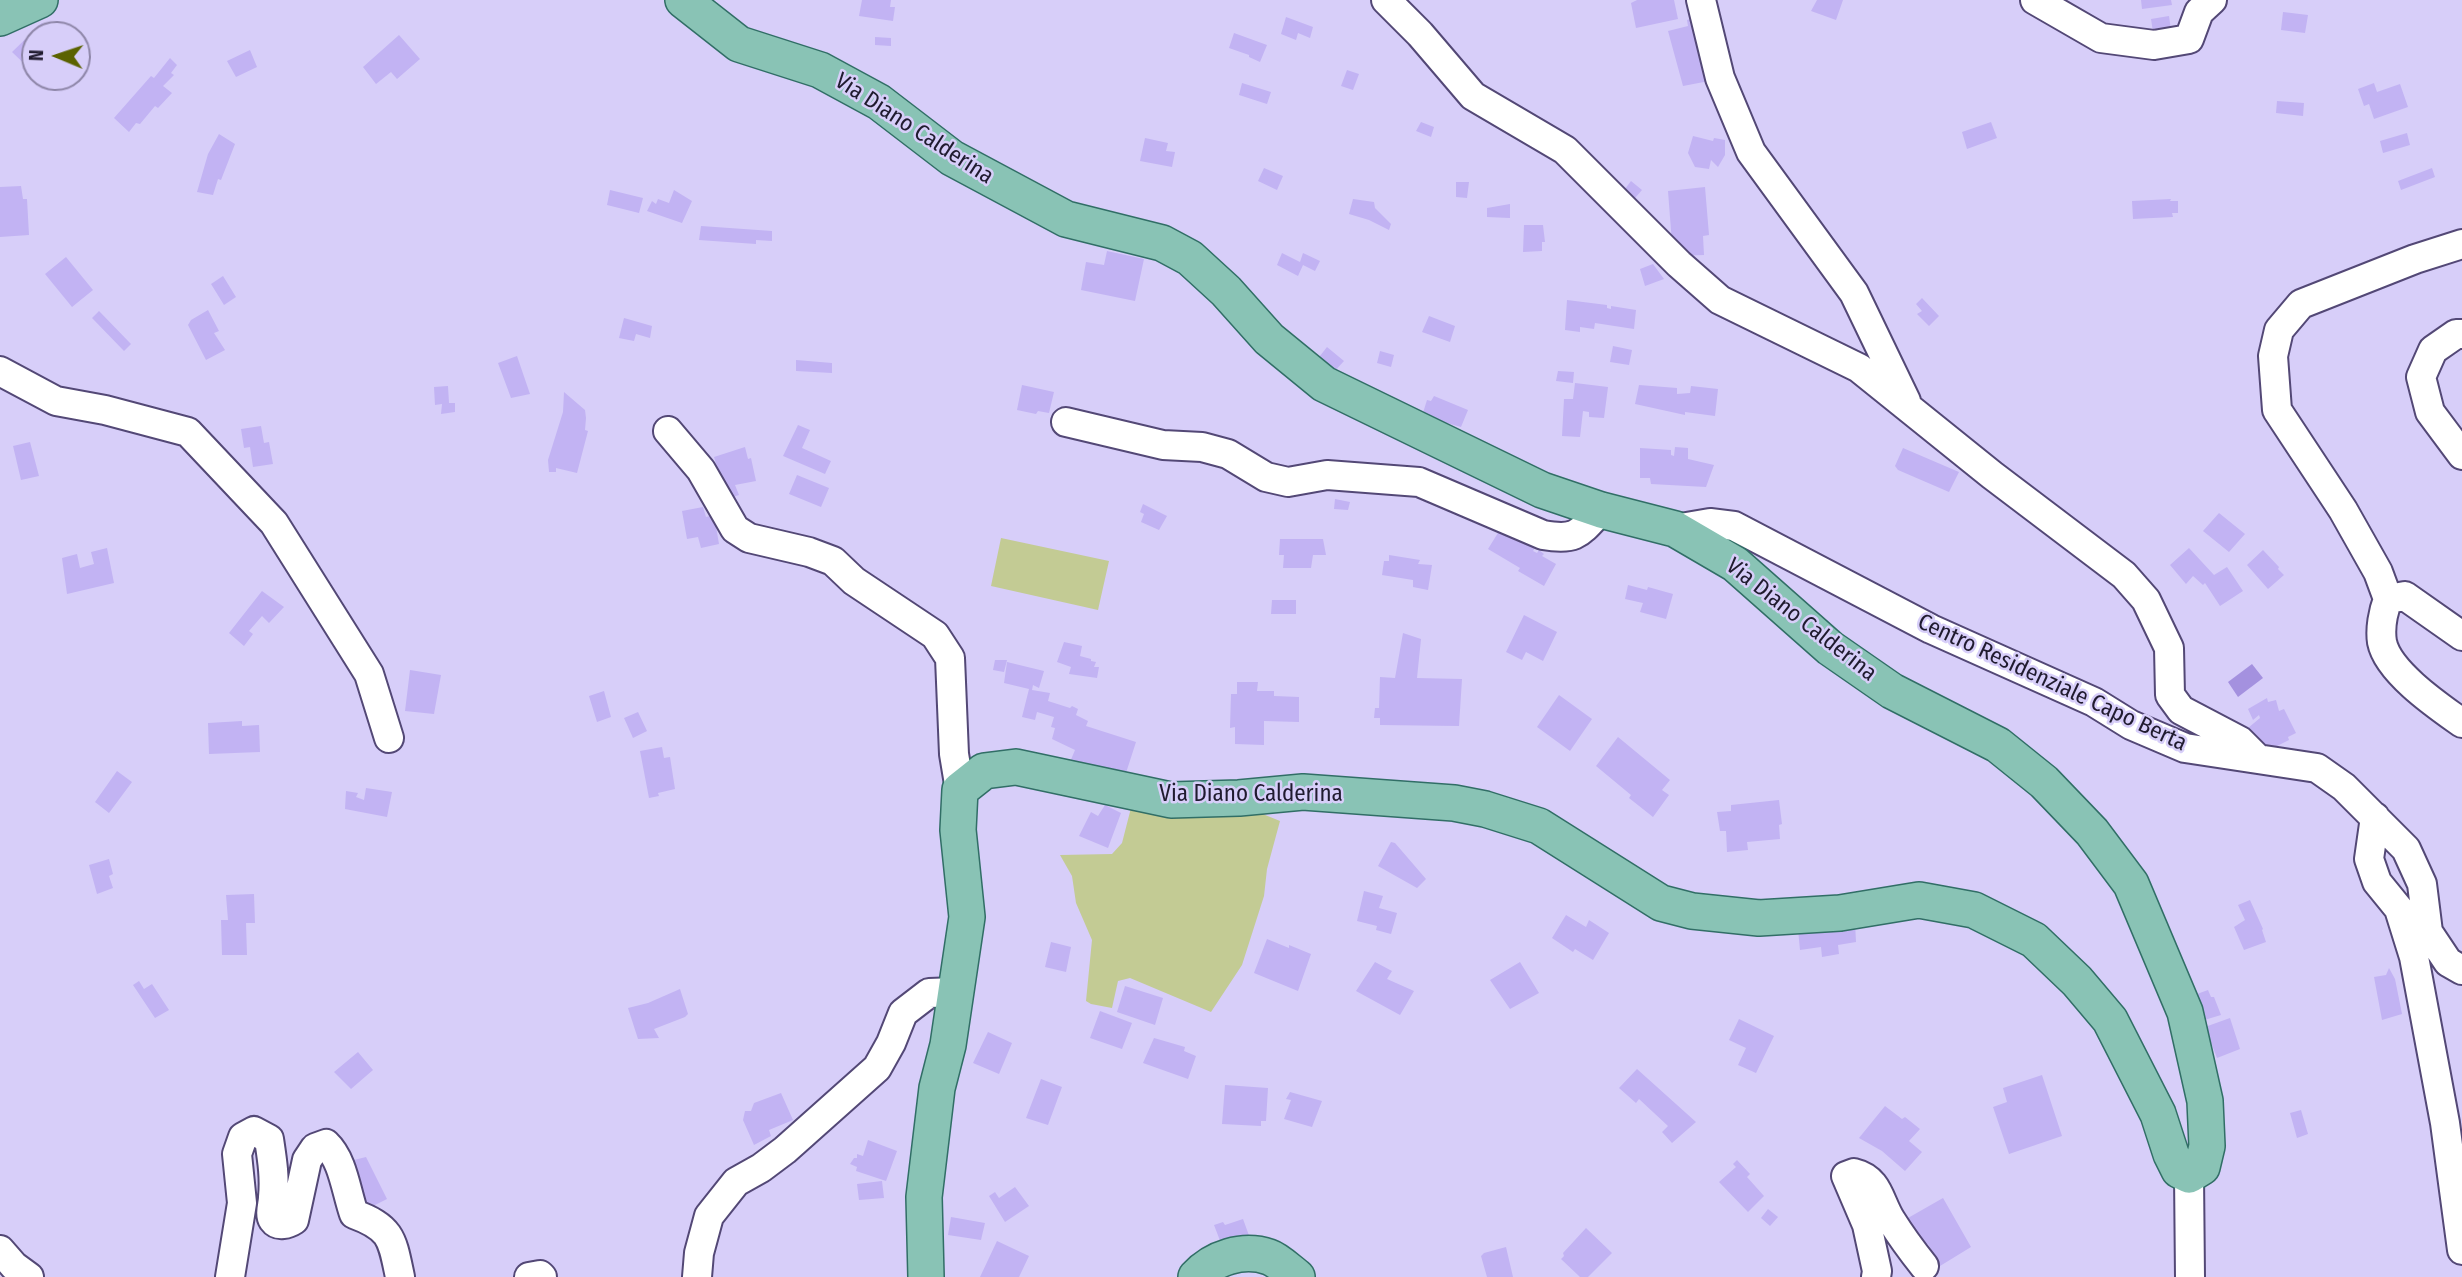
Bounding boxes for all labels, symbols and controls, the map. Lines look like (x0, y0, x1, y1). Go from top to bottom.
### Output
north arrow (21, 21, 91, 91)
text: N (25, 49, 48, 61)
street label: Via Diano Calderina (829, 67, 999, 191)
street label: Via Diano Calderina (1720, 553, 1882, 687)
street label: Centro Residenziale Capo Berta (1913, 608, 2191, 758)
street label: Via Diano Calderina (1159, 781, 1343, 809)

